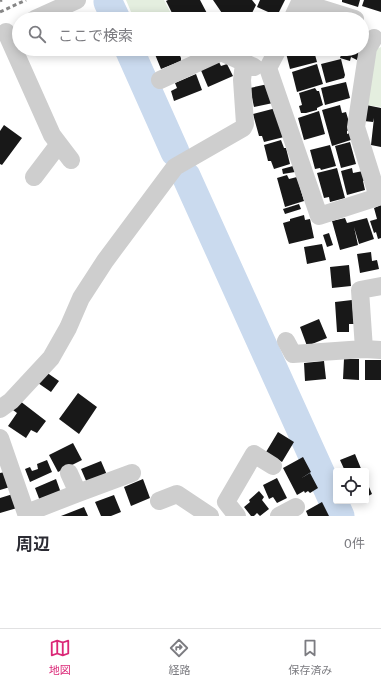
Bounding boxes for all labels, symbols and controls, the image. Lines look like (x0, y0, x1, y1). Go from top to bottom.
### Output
search box (12, 12, 369, 56)
icon: search (26, 23, 48, 45)
text: ここで検索 (58, 27, 133, 45)
map controls (333, 468, 369, 504)
button: locate (333, 468, 369, 504)
text: 周辺 (16, 534, 50, 554)
text: 0件 (344, 536, 365, 551)
tab: 地図 (49, 637, 71, 677)
tab: 経路 (168, 637, 190, 677)
tab: 保存済み (288, 637, 332, 677)

